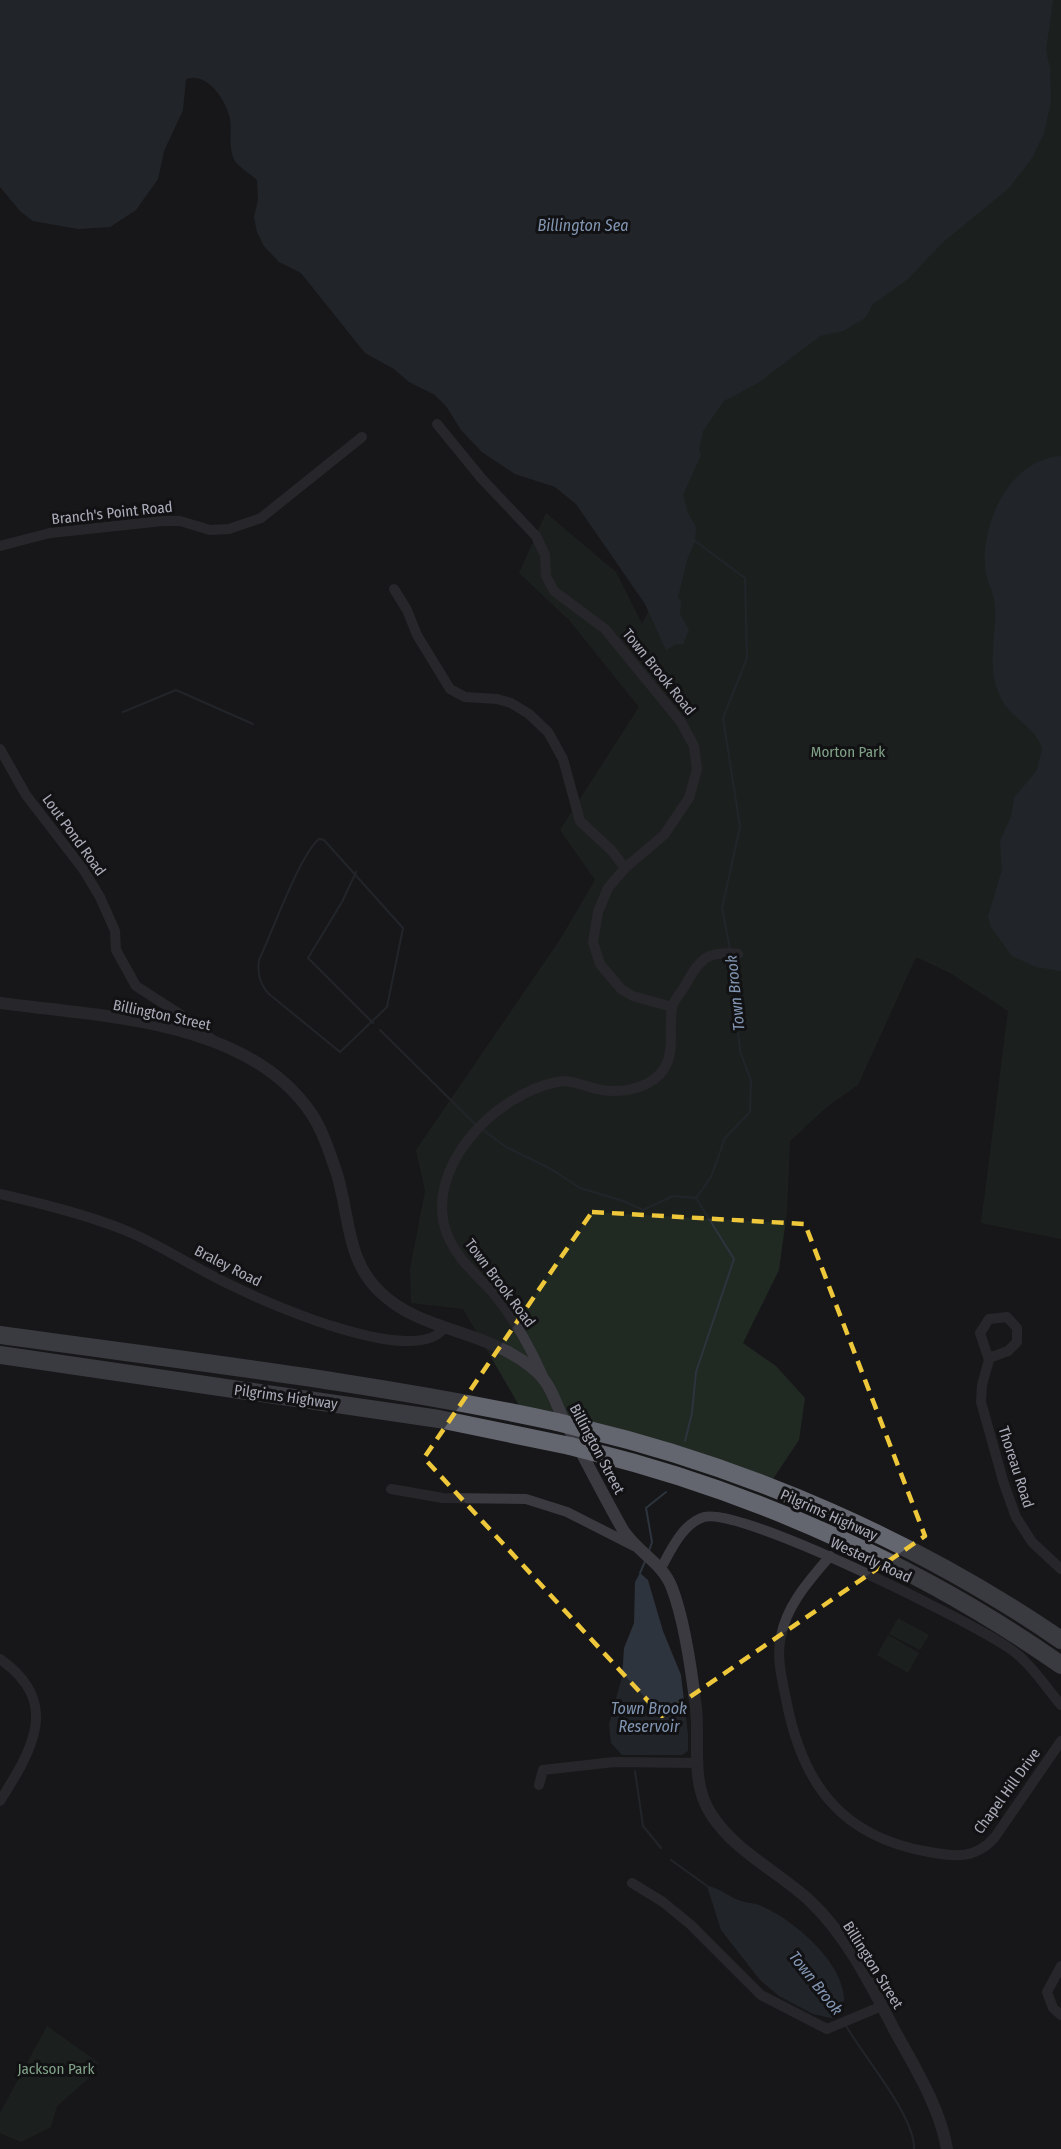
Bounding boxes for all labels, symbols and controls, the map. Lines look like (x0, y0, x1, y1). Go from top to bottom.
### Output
water label: Billington Sea (538, 216, 628, 235)
street label: Branch's Point Road (51, 498, 173, 528)
street label: Town Brook Road (619, 625, 699, 719)
park label: Morton Park (811, 743, 885, 761)
street label: Lout Pond Road (38, 791, 110, 879)
water label: Town Brook (722, 954, 748, 1032)
street label: Billington Street (111, 996, 213, 1034)
street label: Town Brook Road (461, 1235, 539, 1331)
street label: Braley Road (192, 1241, 264, 1291)
street label: Pilgrims Highway (233, 1381, 339, 1413)
street label: Billington Street (566, 1401, 628, 1497)
street label: Thoreau Road (994, 1424, 1038, 1510)
street label: Pilgrims Highway (778, 1486, 881, 1545)
street label: Westerly Road (828, 1533, 914, 1587)
water label: Town Brook Reservoir (611, 1699, 687, 1736)
street label: Chapel Hill Drive (970, 1745, 1044, 1837)
street label: Billington Street (839, 1918, 907, 2012)
water label: Town Brook (785, 1947, 847, 2019)
park label: Jackson Park (17, 2060, 95, 2078)

